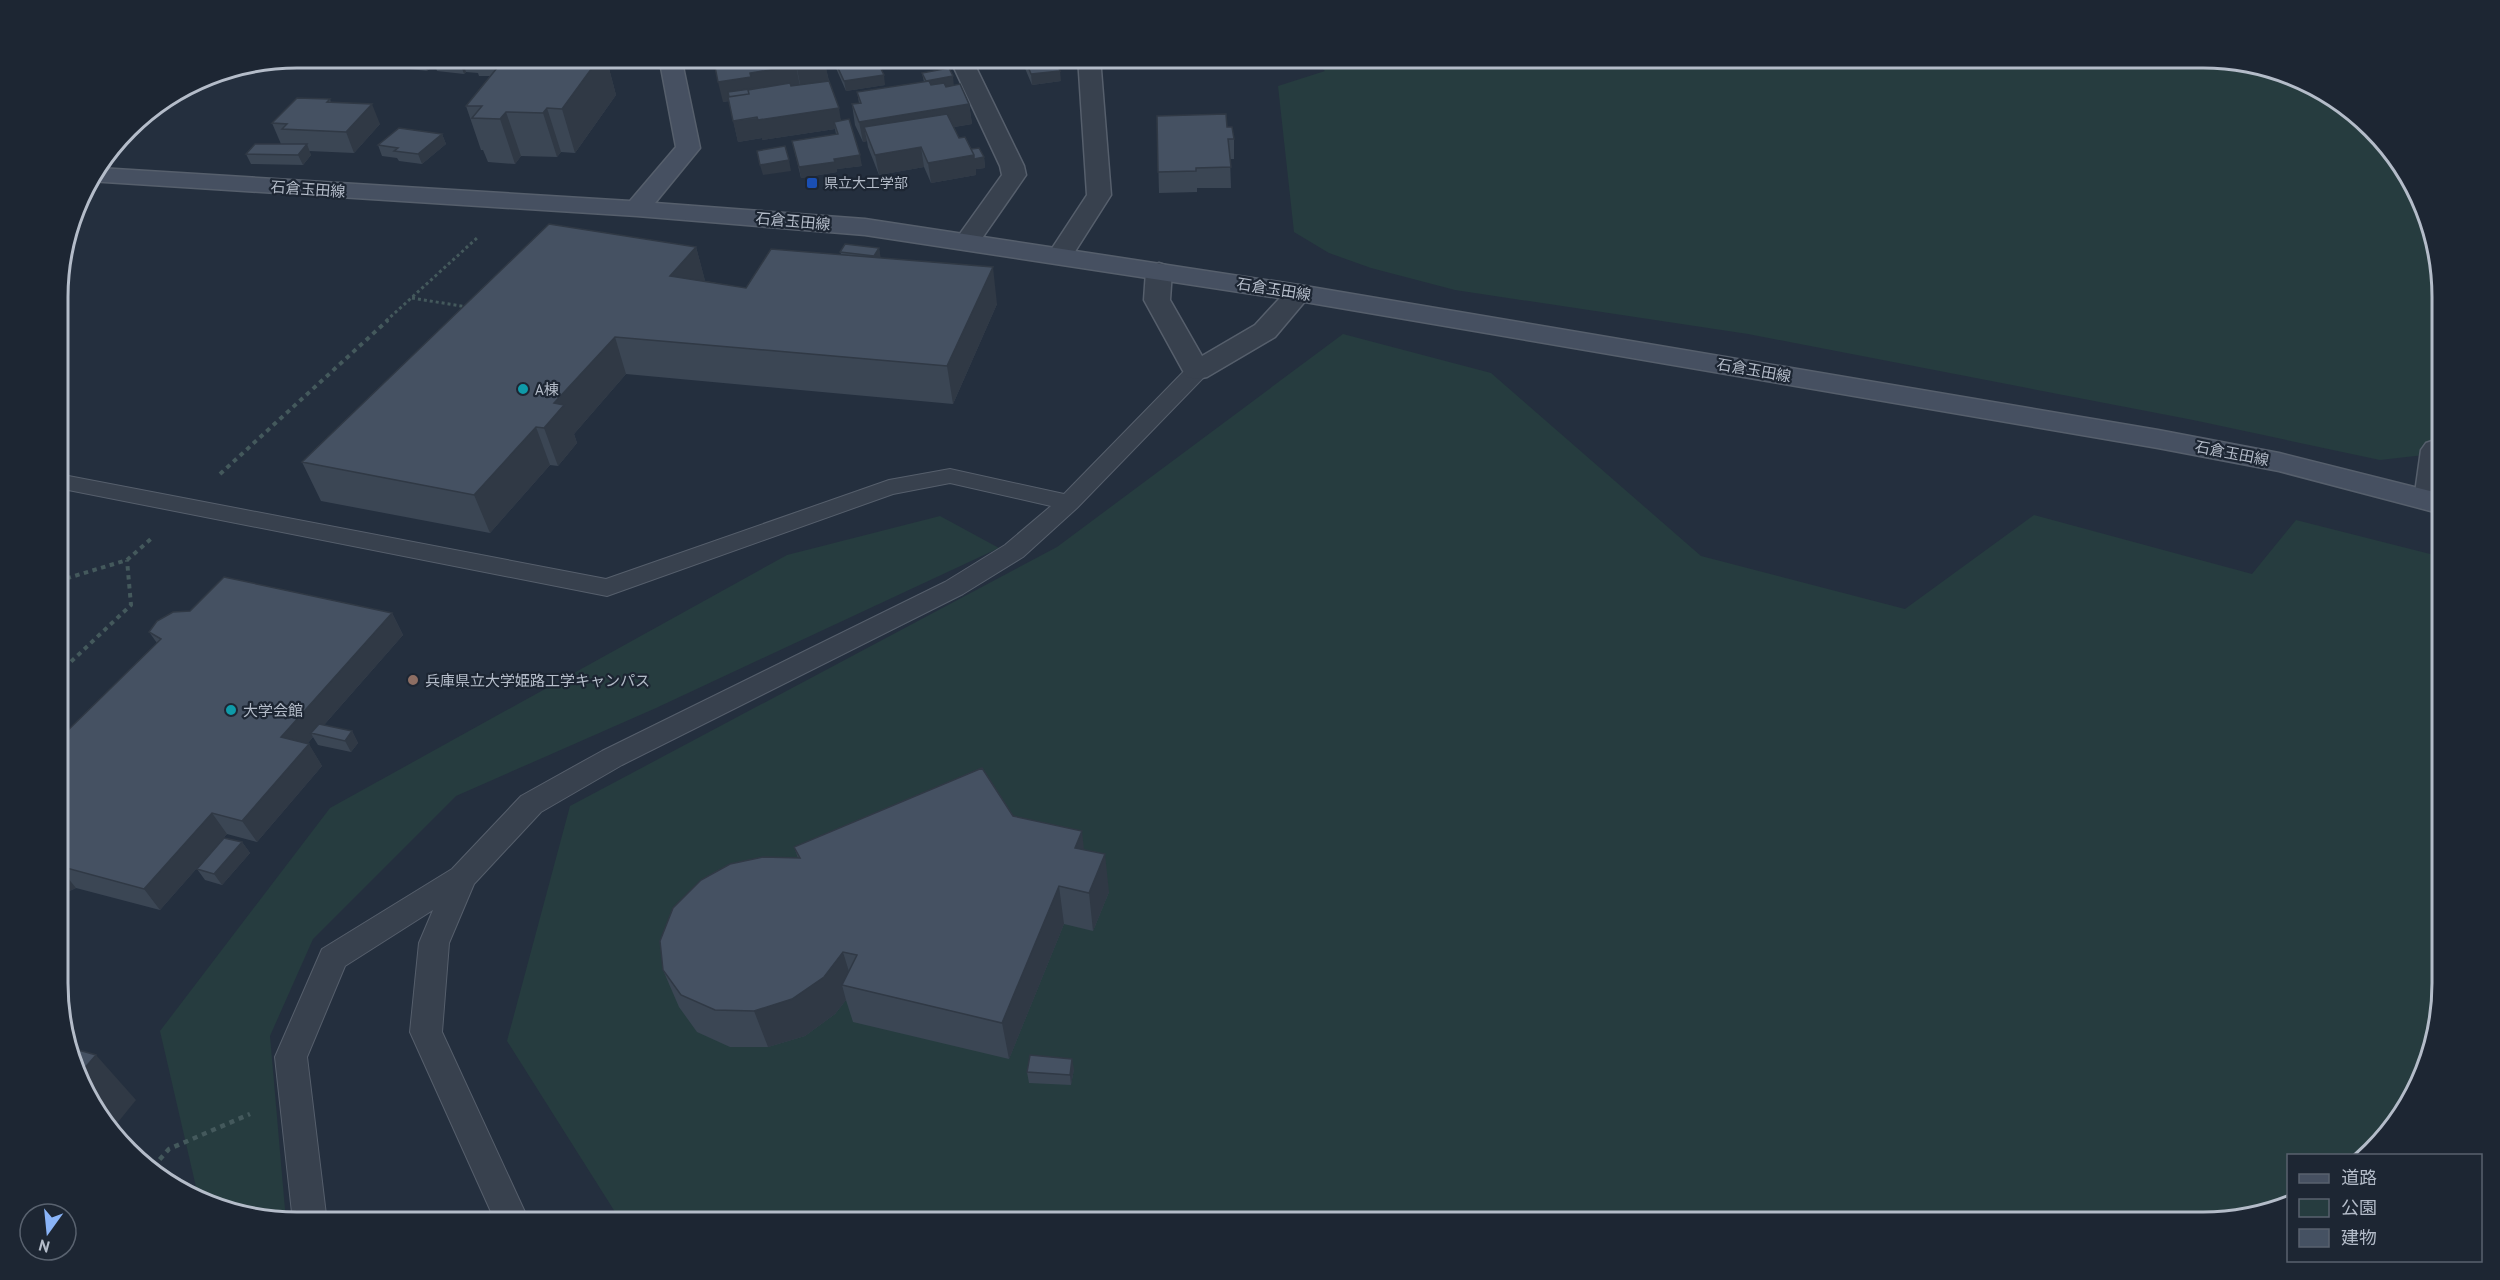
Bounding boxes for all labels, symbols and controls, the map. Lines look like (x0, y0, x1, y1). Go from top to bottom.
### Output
place label: 県立大工学部 (824, 174, 908, 192)
marker: 県立大工学部 (805, 176, 819, 190)
street label: 石倉玉田線 (270, 177, 346, 201)
street label: 石倉玉田線 (755, 208, 831, 234)
street label: 石倉玉田線 (1235, 274, 1313, 304)
street label: 石倉玉田線 (1715, 354, 1793, 386)
place label: A棟 (535, 380, 559, 399)
marker: A棟 (516, 382, 530, 396)
street label: 石倉玉田線 (2193, 437, 2271, 469)
place label: 兵庫県立大学姫路工学キャンパス (425, 671, 650, 690)
marker: 兵庫県立大学姫路工学キャンパス (406, 673, 420, 687)
place label: 大学会館 (243, 701, 303, 720)
marker: 大学会館 (224, 703, 238, 717)
legend (2287, 1154, 2482, 1262)
text: 道路 (2341, 1166, 2377, 1189)
text: 公園 (2341, 1196, 2377, 1219)
north arrow (18, 1202, 78, 1262)
text: 建物 (2341, 1226, 2377, 1249)
text: N (36, 1235, 52, 1258)

